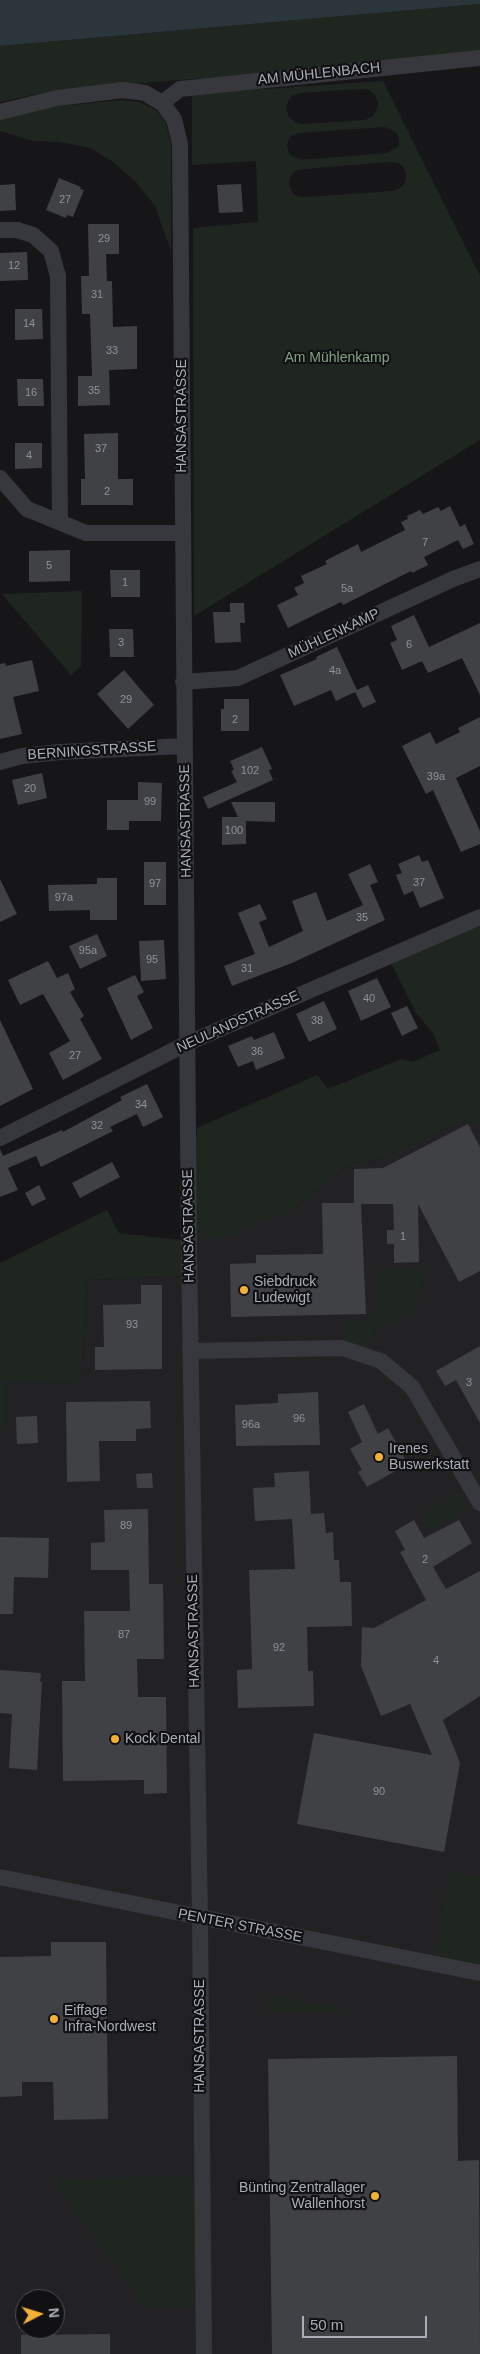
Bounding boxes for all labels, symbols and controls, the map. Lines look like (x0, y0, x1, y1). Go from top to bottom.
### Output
street label: AM MÜHLENBACH (257, 59, 381, 89)
house number: 27 (59, 193, 71, 207)
house number: 29 (98, 232, 110, 246)
house number: 12 (8, 259, 20, 273)
house number: 31 (91, 288, 103, 302)
house number: 14 (23, 317, 35, 331)
house number: 33 (106, 344, 118, 358)
park label: Am Mühlenkamp (284, 350, 390, 366)
street label: HANSASTRASSE (174, 359, 190, 473)
house number: 35 (88, 384, 100, 398)
house number: 16 (25, 386, 37, 400)
house number: 37 (95, 442, 107, 456)
house number: 4 (26, 449, 32, 463)
house number: 2 (104, 485, 110, 499)
house number: 7 (422, 536, 428, 550)
house number: 5 (46, 559, 52, 573)
house number: 1 (122, 576, 128, 590)
house number: 5a (341, 582, 353, 596)
street label: MÜHLENKAMP (286, 606, 382, 662)
house number: 3 (118, 636, 124, 650)
house number: 6 (406, 638, 412, 652)
house number: 4a (329, 664, 341, 678)
house number: 29 (120, 693, 132, 707)
house number: 2 (232, 713, 238, 727)
street label: BERNINGSTRASSE (27, 738, 157, 764)
street label: HANSASTRASSE (177, 764, 195, 878)
house number: 102 (241, 764, 259, 778)
house number: 39a (427, 770, 445, 784)
house number: 20 (24, 782, 36, 796)
house number: 99 (144, 795, 156, 809)
house number: 100 (225, 824, 243, 838)
house number: 37 (413, 876, 425, 890)
house number: 97 (149, 877, 161, 891)
house number: 97a (55, 891, 73, 905)
house number: 35 (356, 911, 368, 925)
house number: 95a (79, 944, 97, 958)
house number: 95 (146, 953, 158, 967)
house number: 31 (241, 962, 253, 976)
street label: NEULANDSTRASSE (174, 987, 302, 1057)
house number: 40 (363, 992, 375, 1006)
house number: 38 (311, 1014, 323, 1028)
house number: 36 (251, 1045, 263, 1059)
house number: 27 (69, 1049, 81, 1063)
house number: 34 (135, 1098, 147, 1112)
house number: 32 (91, 1119, 103, 1133)
street label: HANSASTRASSE (180, 1169, 198, 1283)
house number: 1 (400, 1230, 406, 1244)
place label: Siebdruck Ludewigt (254, 1274, 316, 1306)
marker: Siebdruck Ludewigt (238, 1284, 250, 1296)
house number: 93 (126, 1318, 138, 1332)
house number: 3 (466, 1376, 472, 1390)
house number: 96 (293, 1412, 305, 1426)
house number: 96a (242, 1418, 260, 1432)
place label: Irenes Buswerkstatt (389, 1441, 469, 1474)
marker: Irenes Buswerkstatt (373, 1451, 385, 1463)
house number: 89 (120, 1519, 132, 1533)
house number: 2 (422, 1553, 428, 1567)
street label: HANSASTRASSE (185, 1574, 203, 1688)
house number: 87 (118, 1628, 130, 1642)
house number: 92 (273, 1641, 285, 1655)
house number: 4 (433, 1654, 439, 1668)
place label: Kock Dental (125, 1731, 200, 1747)
marker: Kock Dental (109, 1733, 121, 1745)
house number: 90 (373, 1785, 385, 1799)
street label: PENTER STRASSE (177, 1906, 303, 1946)
street label: HANSASTRASSE (192, 1979, 208, 2093)
place label: Eiffage Infra-Nordwest (64, 2003, 156, 2035)
marker: Eiffage Infra-Nordwest (48, 2013, 60, 2025)
place label: Bünting Zentrallager Wallenhorst (239, 2180, 365, 2212)
marker: Bünting Zentrallager Wallenhorst (369, 2190, 381, 2202)
north arrow (15, 2289, 65, 2339)
scale bar (305, 2306, 430, 2338)
text: N (46, 2307, 62, 2319)
text: 50 m (310, 2316, 343, 2333)

